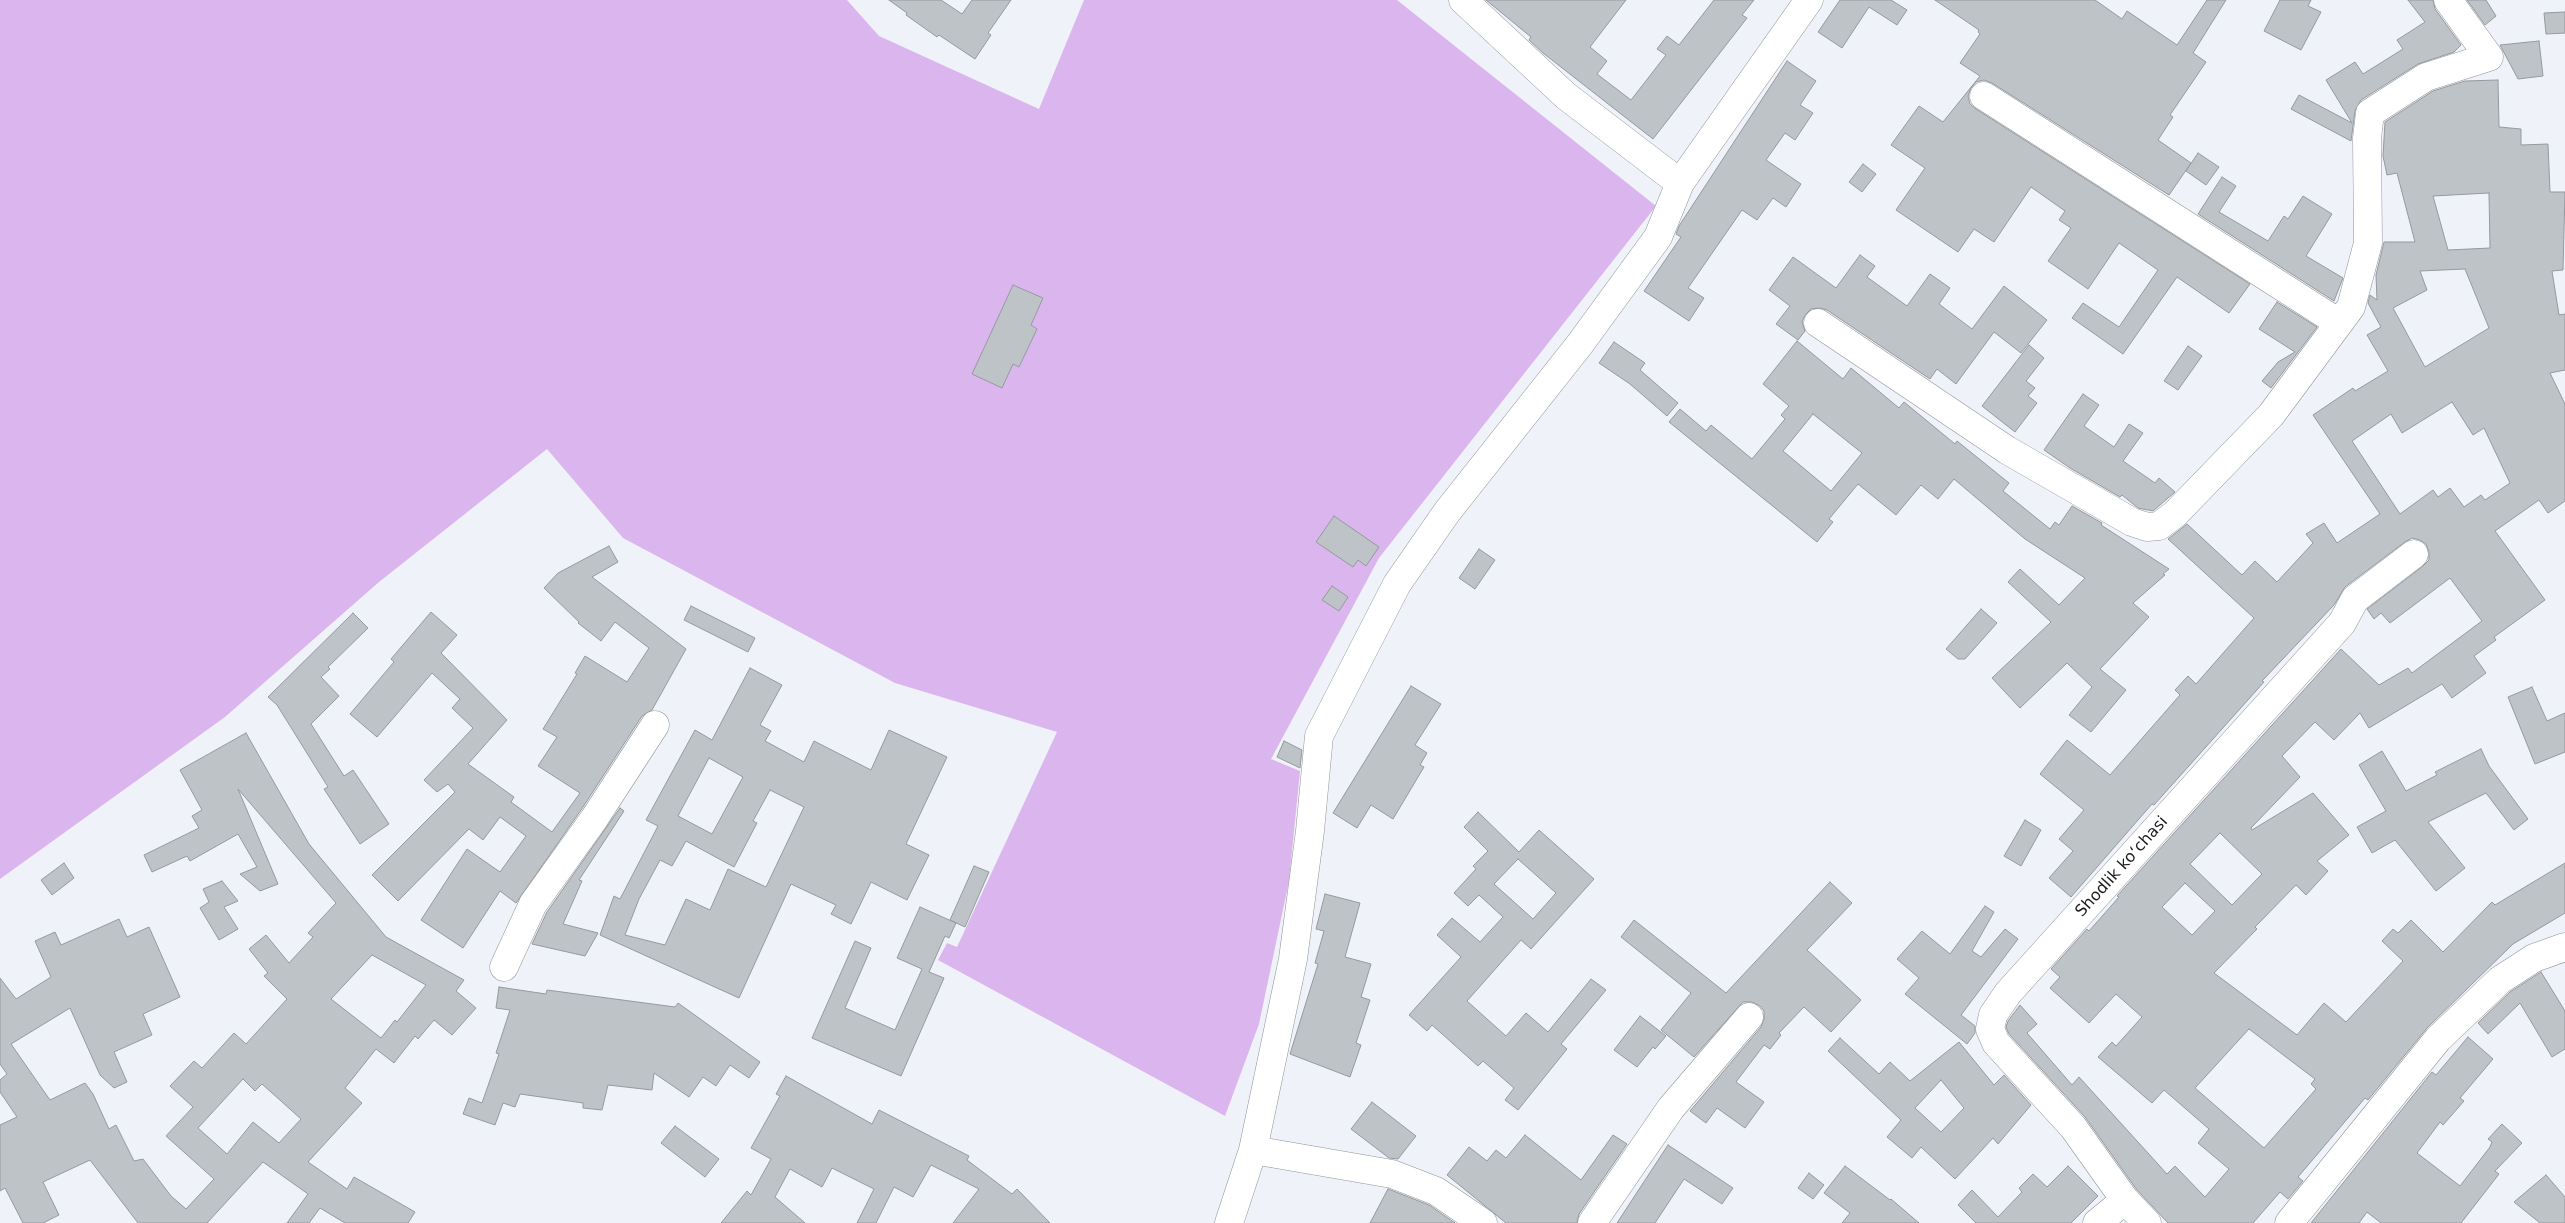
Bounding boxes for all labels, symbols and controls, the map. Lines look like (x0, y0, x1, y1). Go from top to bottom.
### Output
street label: Shodlik koʻchasi (2072, 813, 2172, 921)

